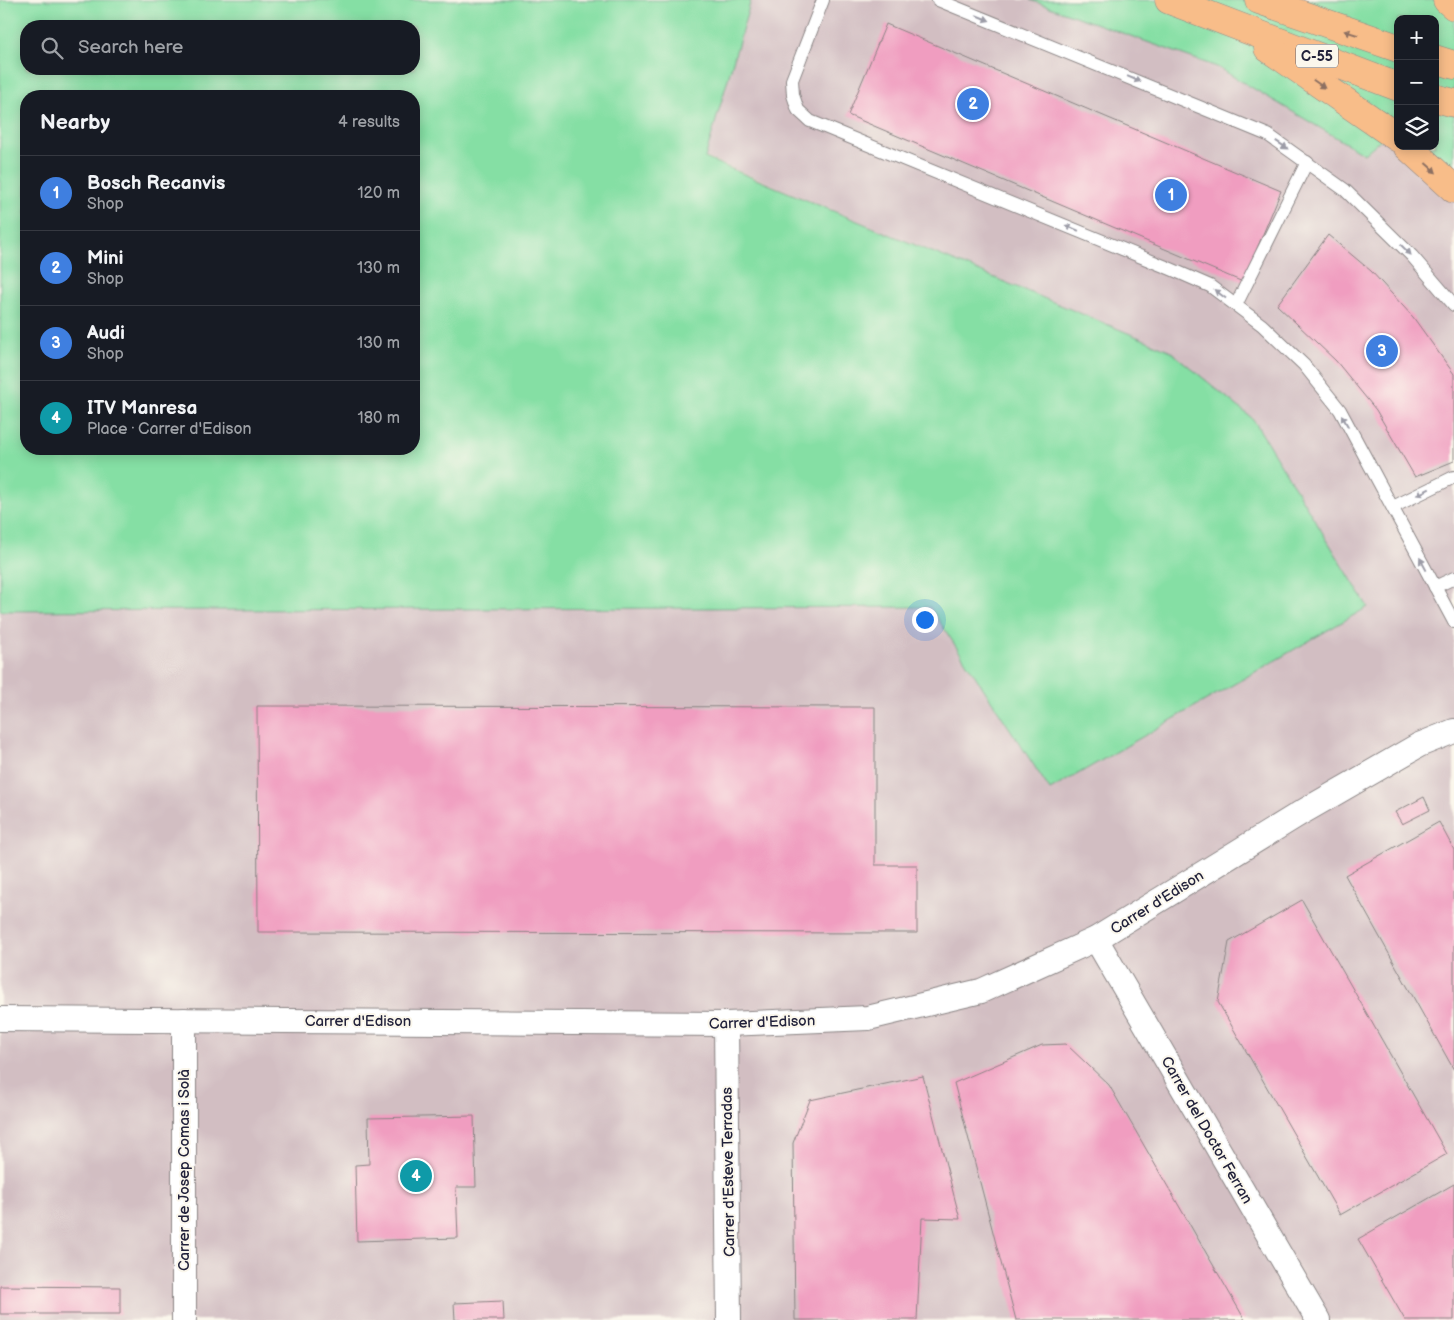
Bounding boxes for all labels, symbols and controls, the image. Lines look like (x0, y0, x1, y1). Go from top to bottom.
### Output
one-way arrow (976, 15, 991, 23)
map controls (1394, 15, 1439, 150)
button: + (1394, 15, 1439, 60)
search box (20, 20, 420, 75)
one-way arrow (1344, 28, 1359, 36)
icon: search (38, 34, 66, 62)
text: Search here (78, 36, 183, 59)
road number: C-55 (1296, 44, 1338, 68)
button: − (1394, 60, 1439, 105)
one-way arrow (1127, 76, 1141, 84)
one-way arrow (1312, 79, 1326, 89)
pin: 2 (957, 85, 989, 123)
button: layers (1394, 105, 1439, 150)
text: Nearby (40, 110, 110, 135)
text: 4 results (338, 113, 400, 132)
one-way arrow (1276, 140, 1289, 150)
one-way arrow (1424, 162, 1436, 174)
text: Bosch Recanvis (87, 172, 225, 195)
pin: 1 (1155, 176, 1187, 214)
text: 1 (53, 184, 59, 203)
text: 120 m (357, 184, 400, 203)
text: Shop (87, 195, 124, 214)
one-way arrow (1064, 224, 1079, 231)
one-way arrow (1400, 244, 1412, 256)
text: Mini (87, 247, 123, 270)
text: 2 (51, 259, 61, 278)
text: 130 m (357, 259, 400, 278)
text: Shop (87, 270, 124, 289)
one-way arrow (1214, 288, 1227, 299)
text: Audi (87, 322, 125, 345)
pin: 3 (1366, 332, 1398, 370)
text: 3 (51, 334, 61, 353)
text: 130 m (357, 334, 400, 353)
text: Shop (87, 345, 124, 364)
text: ITV Manresa (87, 397, 197, 420)
text: 4 (51, 409, 61, 428)
text: 180 m (358, 409, 400, 428)
one-way arrow (1341, 414, 1350, 427)
text: Place · Carrer d'Edison (87, 420, 252, 439)
one-way arrow (1416, 488, 1431, 496)
one-way arrow (1419, 556, 1427, 571)
your location (912, 607, 938, 633)
street label: Carrer d'Edison (1107, 866, 1207, 939)
street label: Carrer d'Edison (709, 1011, 816, 1034)
street label: Carrer d'Edison (305, 1012, 411, 1031)
street label: Carrer del Doctor Ferran (1157, 1053, 1257, 1207)
street label: Carrer de Josep Comas i Solà (175, 1069, 194, 1271)
street label: Carrer d'Esteve Terradas (718, 1086, 739, 1257)
pin: 4 (400, 1157, 432, 1195)

